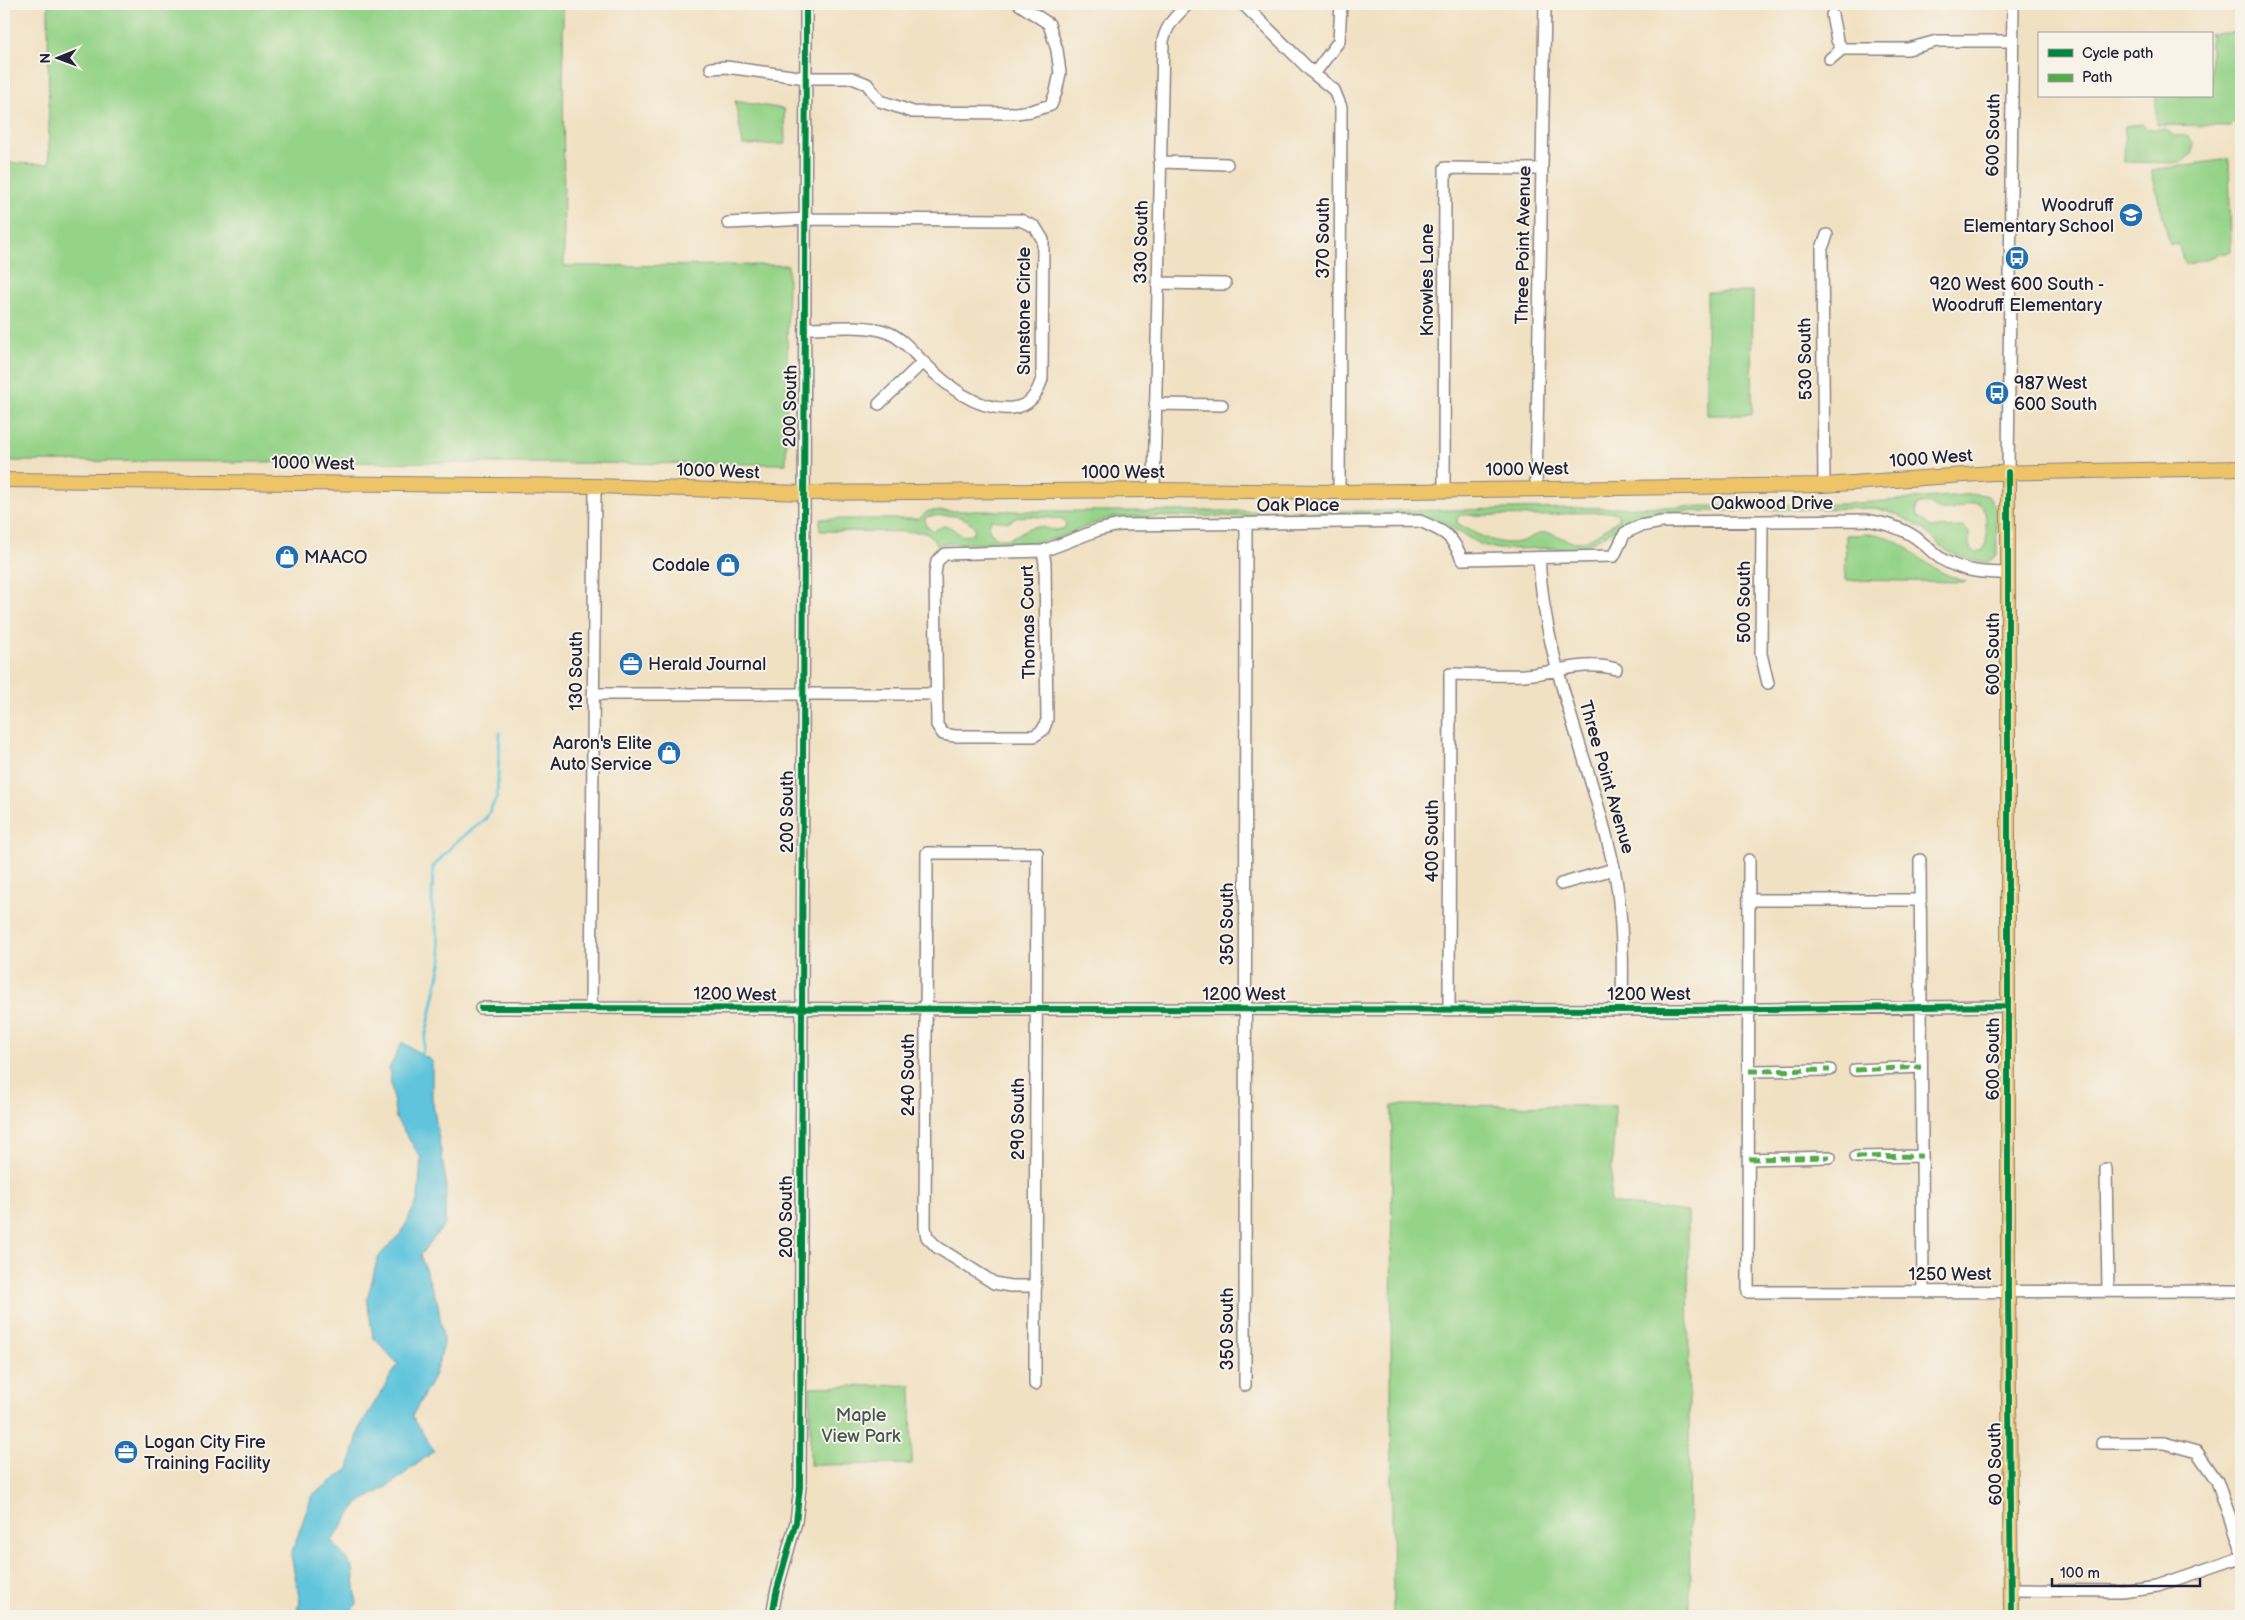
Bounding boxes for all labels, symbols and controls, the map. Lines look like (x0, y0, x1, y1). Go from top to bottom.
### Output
north arrow (32, 32, 82, 82)
legend (2038, 32, 2212, 98)
text: Cycle path (2082, 44, 2153, 63)
text: N (37, 53, 54, 64)
text: Path (2082, 68, 2112, 87)
street label: 600 South (1982, 93, 2005, 177)
street label: Three Point Avenue (1512, 165, 1535, 324)
place label: Woodruff Elementary School (1963, 195, 2114, 237)
street label: 370 South (1313, 197, 1334, 279)
street label: 330 South (1130, 200, 1153, 284)
school or university icon: Woodruff Elementary School (2118, 202, 2144, 228)
street label: Knowles Lane (1417, 223, 1438, 337)
bus stop icon: 920 West 600 South - Woodruff Elementary (2004, 245, 2030, 271)
street label: Sunstone Circle (1014, 247, 1035, 375)
place label: 920 West 600 South - Woodruff Elementary (1930, 274, 2104, 316)
street label: 530 South (1794, 317, 1817, 401)
street label: 200 South (779, 364, 802, 448)
place label: 987 West 600 South (2014, 373, 2097, 415)
bus stop icon: 987 West 600 South (1984, 380, 2010, 406)
street label: 1000 West (1889, 445, 1974, 472)
street label: 1000 West (271, 452, 355, 475)
street label: 1000 West (1485, 458, 1569, 481)
street label: 1000 West (676, 460, 760, 483)
street label: 1000 West (1081, 462, 1165, 483)
street label: Oakwood Drive (1711, 493, 1834, 514)
street label: Oak Place (1257, 495, 1340, 516)
shop icon: MAACO (274, 544, 300, 570)
place label: MAACO (304, 547, 368, 568)
shop icon: Codale (715, 552, 741, 578)
place label: Codale (652, 555, 710, 576)
street label: 500 South (1734, 561, 1755, 643)
street label: Thomas Court (1017, 564, 1040, 679)
street label: 600 South (1983, 612, 2004, 696)
street label: 130 South (566, 631, 587, 711)
office icon: Herald Journal (618, 651, 644, 677)
place label: Herald Journal (648, 654, 766, 675)
street label: Three Point Avenue (1575, 698, 1639, 857)
place label: Aaron's Elite Auto Service (550, 733, 652, 775)
shop icon: Aaron's Elite Auto Service (656, 740, 682, 766)
street label: 200 South (777, 771, 798, 853)
street label: 400 South (1422, 799, 1443, 883)
street label: 350 South (1217, 883, 1238, 965)
street label: 1200 West (693, 983, 777, 1006)
street label: 1200 West (1202, 984, 1286, 1005)
street label: 1200 West (1607, 984, 1691, 1005)
street label: 600 South (1983, 1017, 2004, 1101)
street label: 240 South (898, 1034, 919, 1116)
street label: 290 South (1008, 1078, 1029, 1160)
street label: 200 South (776, 1176, 797, 1258)
street label: 1250 West (1908, 1264, 1992, 1285)
street label: 350 South (1217, 1288, 1238, 1370)
park label: Maple View Park (821, 1405, 901, 1447)
street label: 600 South (1984, 1422, 2007, 1506)
place label: Logan City Fire Training Facility (144, 1432, 271, 1474)
office icon: Logan City Fire Training Facility (113, 1439, 139, 1465)
scale bar (2052, 1555, 2200, 1587)
text: 100 m (2060, 1564, 2100, 1583)

